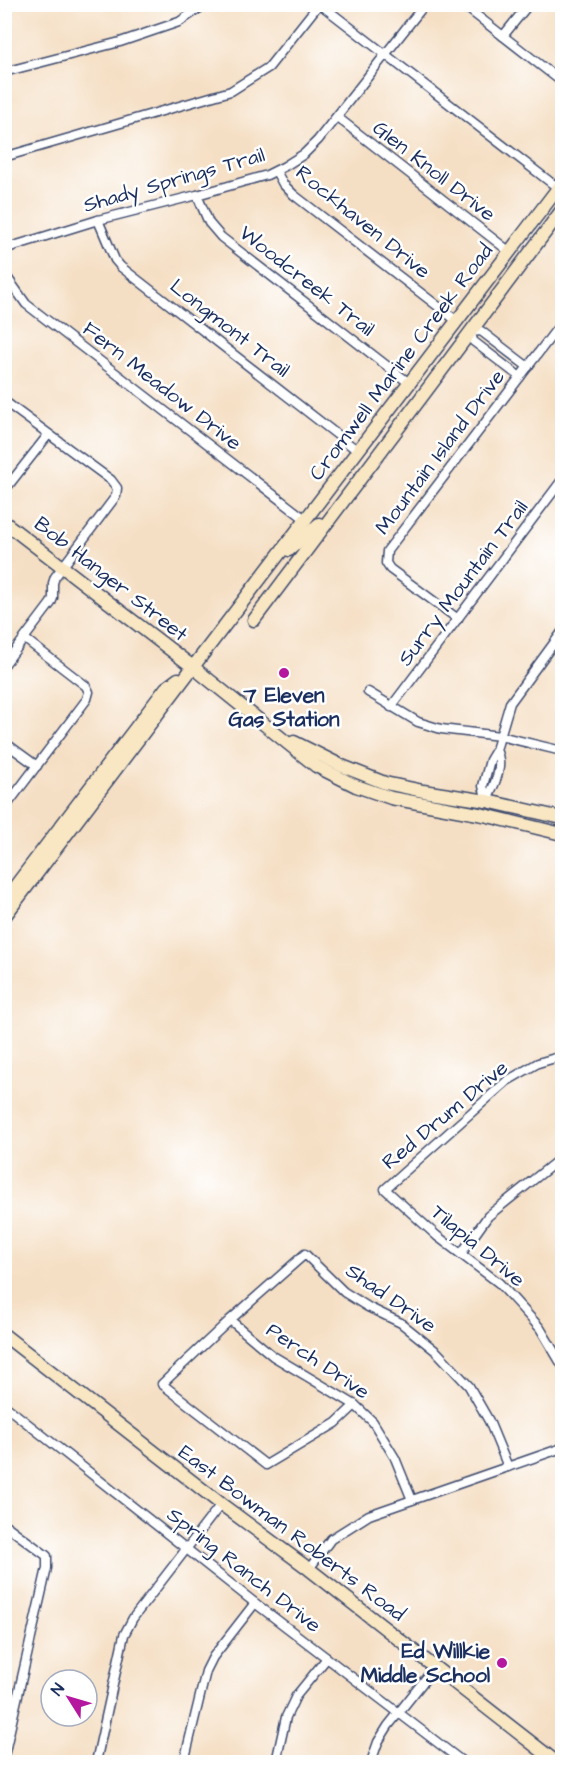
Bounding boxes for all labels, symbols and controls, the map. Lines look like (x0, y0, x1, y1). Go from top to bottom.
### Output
street label: Glen Knoll Drive (366, 114, 502, 228)
street label: Shady Springs Trail (80, 140, 269, 222)
street label: Rockhaven Drive (289, 159, 437, 285)
street label: Woodcreek Trail (233, 219, 381, 343)
street label: Cromwell Marine Creek Road (302, 237, 500, 486)
street label: Longmont Trail (163, 272, 296, 386)
street label: Fern Meadow Drive (76, 315, 248, 457)
street label: Mountain Island Drive (368, 364, 512, 540)
street label: Surry Mountain Trail (391, 494, 537, 673)
street label: Bob Hanger Street (27, 510, 194, 650)
marker: 7 Eleven Gas Station (277, 666, 291, 680)
place label: 7 Eleven Gas Station (229, 681, 340, 734)
street label: Red Drum Drive (376, 1054, 514, 1176)
street label: Tilapia Drive (424, 1198, 531, 1295)
street label: Shad Drive (340, 1256, 442, 1340)
street label: Perch Drive (261, 1316, 375, 1406)
street label: East Bowman Roberts Road (172, 1438, 412, 1628)
street label: Spring Ranch Drive (160, 1501, 327, 1641)
place label: Ed Willkie Middle School (361, 1637, 491, 1690)
marker: Ed Willkie Middle School (495, 1656, 509, 1670)
north arrow (39, 1668, 99, 1728)
text: N (46, 1679, 70, 1700)

